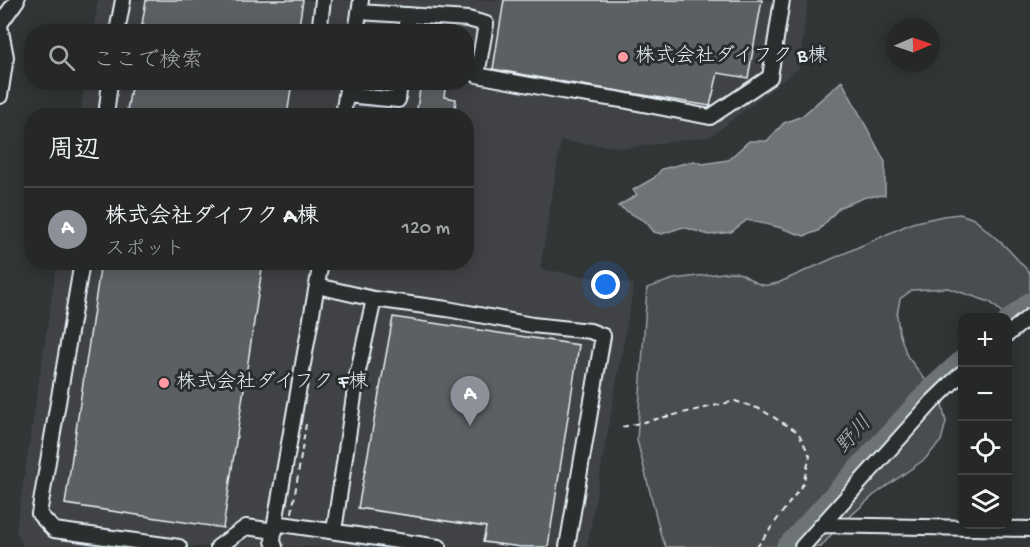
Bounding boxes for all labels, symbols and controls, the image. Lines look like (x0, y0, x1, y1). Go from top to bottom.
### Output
north arrow (886, 18, 940, 72)
search box (24, 24, 474, 90)
icon: search (45, 41, 78, 74)
place label: 株式会社ダイフク B棟 (635, 44, 828, 69)
text: ここで検索 (93, 49, 203, 75)
marker: 株式会社ダイフク B棟 (616, 50, 630, 64)
text: 周辺 (48, 137, 100, 168)
text: 株式会社ダイフク A棟 (105, 205, 319, 231)
text: A (62, 218, 73, 241)
text: 120 m (402, 218, 450, 241)
text: スポット (105, 239, 185, 262)
your location (591, 270, 620, 299)
map controls (958, 313, 1012, 529)
button: + (958, 313, 1012, 367)
button: − (958, 367, 1012, 421)
place label: 株式会社ダイフク F棟 (176, 370, 369, 395)
marker: 株式会社ダイフク F棟 (157, 376, 171, 390)
pin: A (450, 376, 490, 426)
water label: 野川 (831, 411, 878, 460)
button: locate (958, 421, 1012, 475)
button: layers (958, 475, 1012, 529)

